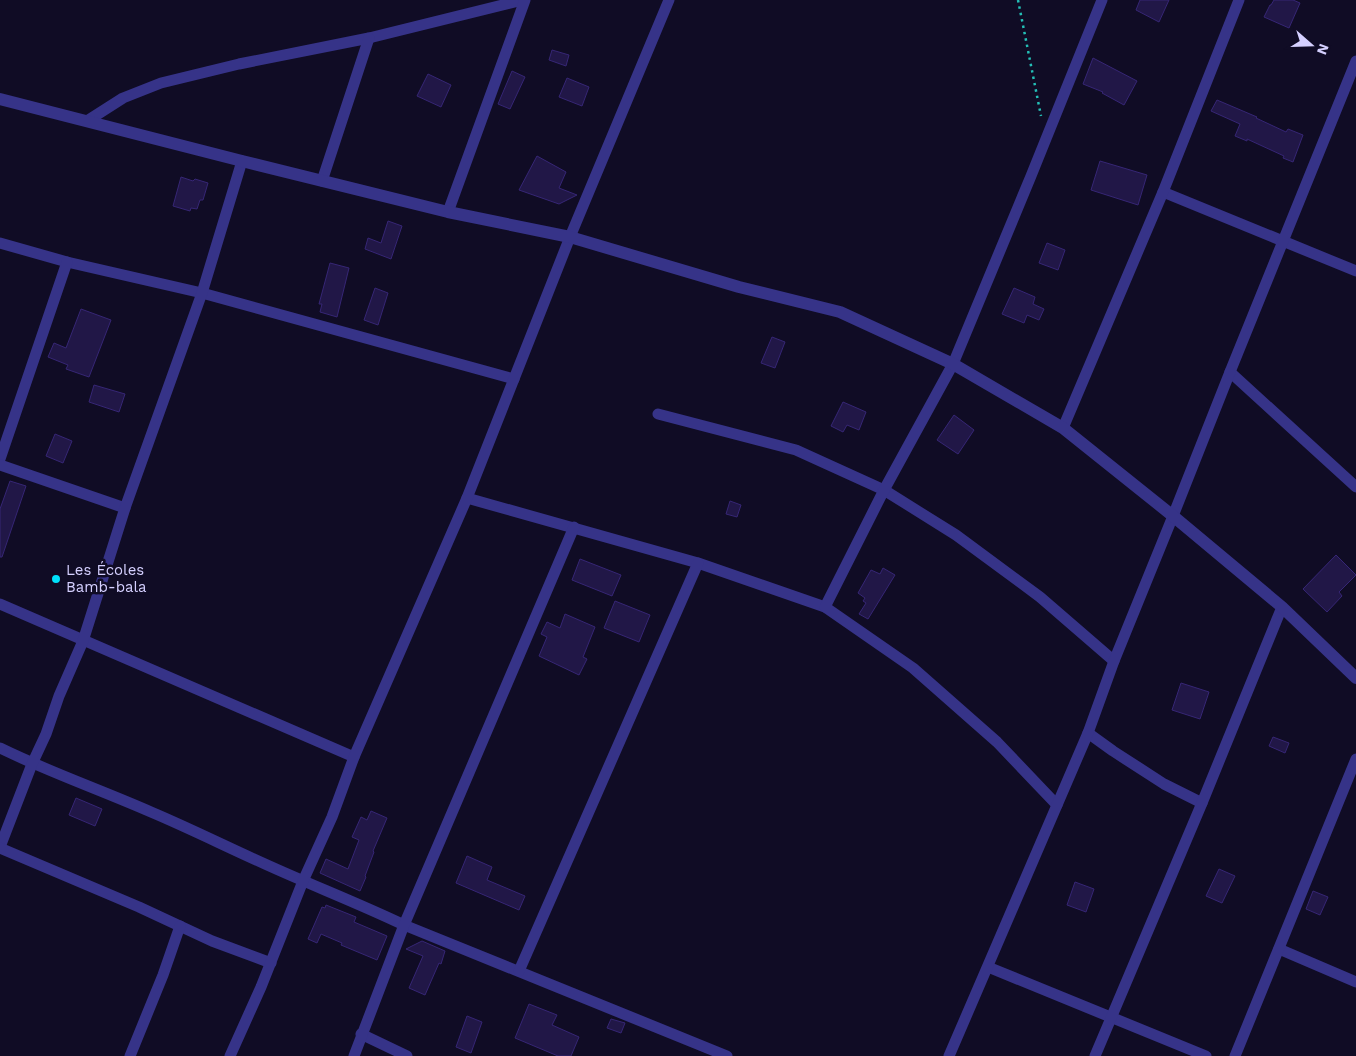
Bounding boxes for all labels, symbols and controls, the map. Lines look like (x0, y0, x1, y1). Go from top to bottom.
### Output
north arrow (1286, 20, 1336, 70)
text: N (1314, 42, 1333, 57)
place label: Les Écoles Bamb-bala (66, 561, 147, 596)
marker: Les Écoles Bamb-bala (50, 573, 62, 585)

